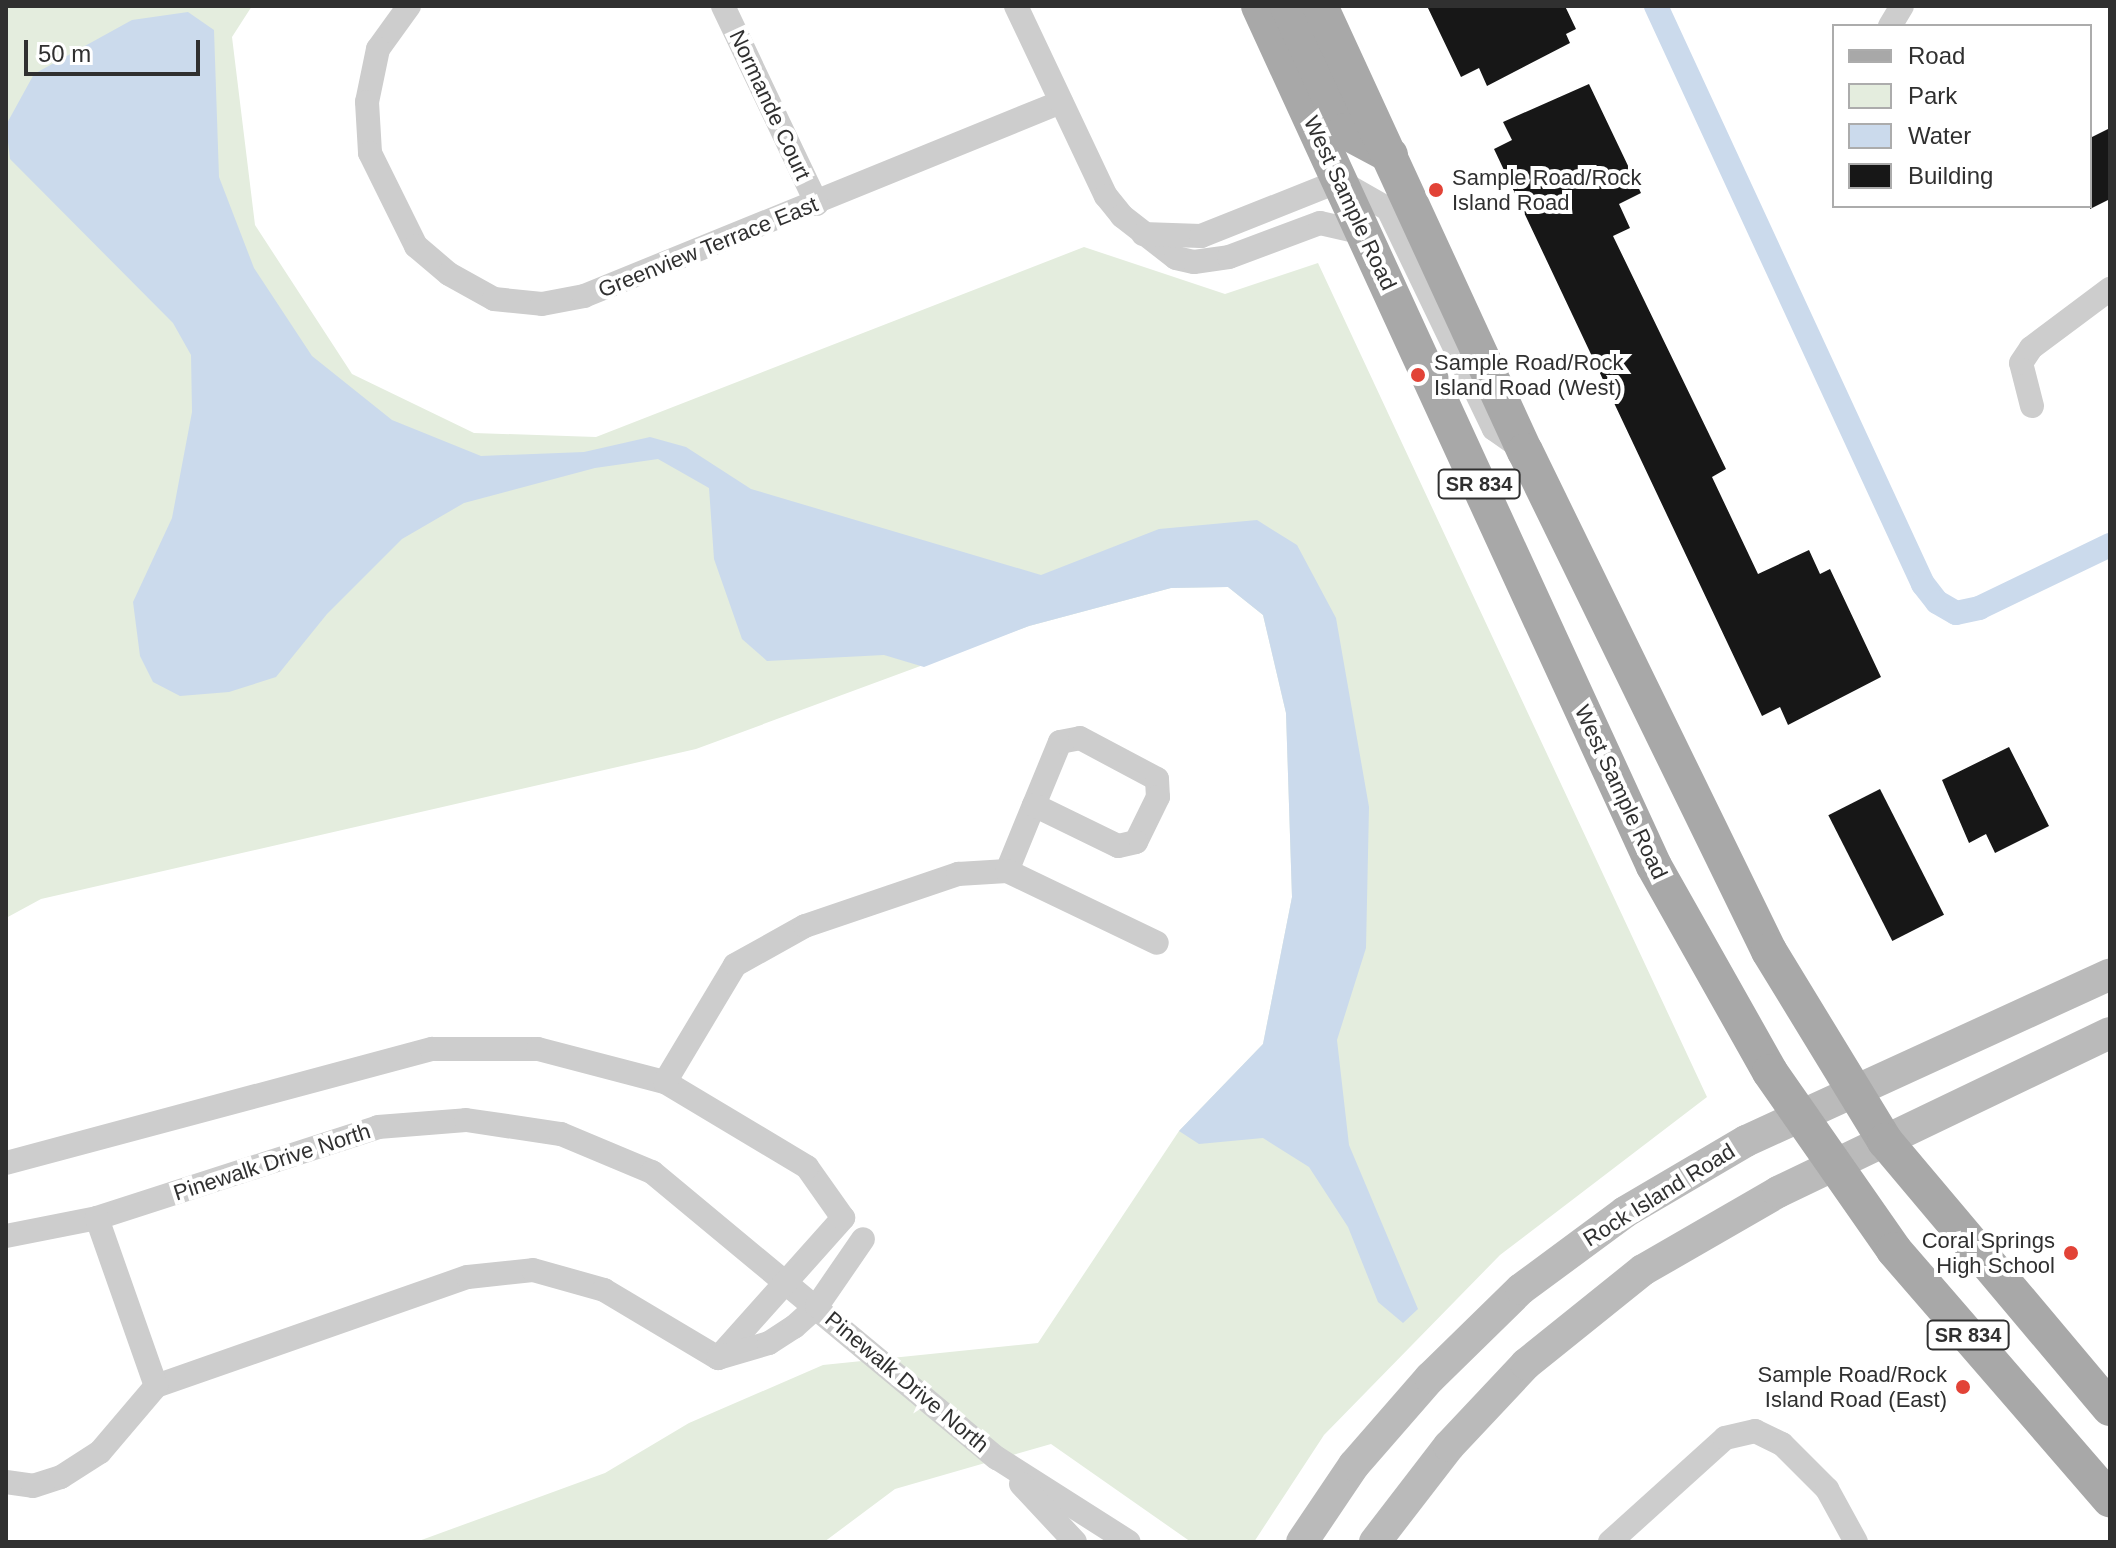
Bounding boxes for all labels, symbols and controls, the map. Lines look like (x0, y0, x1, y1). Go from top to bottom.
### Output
scale bar (28, 24, 204, 74)
legend (1832, 24, 2092, 208)
street label: Normande Court (724, 26, 816, 184)
text: 50 m (38, 40, 91, 67)
text: Road (1908, 42, 1965, 69)
text: Park (1908, 82, 1957, 109)
street label: West Sample Road (1298, 112, 1402, 294)
text: Water (1908, 122, 1971, 149)
text: Building (1908, 162, 1993, 189)
place label: Sample Road/Rock Island Road (1452, 164, 1642, 216)
marker: Sample Road/Rock Island Road (1427, 181, 1445, 199)
street label: Greenview Terrace East (594, 191, 822, 303)
place label: Sample Road/Rock Island Road (West) (1434, 349, 1624, 400)
marker: Sample Road/Rock Island Road (West) (1409, 366, 1427, 384)
road number: SR 834 (1437, 468, 1521, 500)
street label: West Sample Road (1569, 701, 1673, 883)
street label: Pinewalk Drive North (170, 1118, 374, 1206)
street label: Rock Island Road (1578, 1138, 1740, 1252)
place label: Coral Springs High School (1922, 1227, 2055, 1278)
marker: Coral Springs High School (2062, 1244, 2080, 1262)
street label: Pinewalk Drive North (820, 1306, 994, 1458)
road number: SR 834 (1926, 1319, 2010, 1351)
place label: Sample Road/Rock Island Road (East) (1757, 1361, 1947, 1412)
marker: Sample Road/Rock Island Road (East) (1954, 1378, 1972, 1396)

